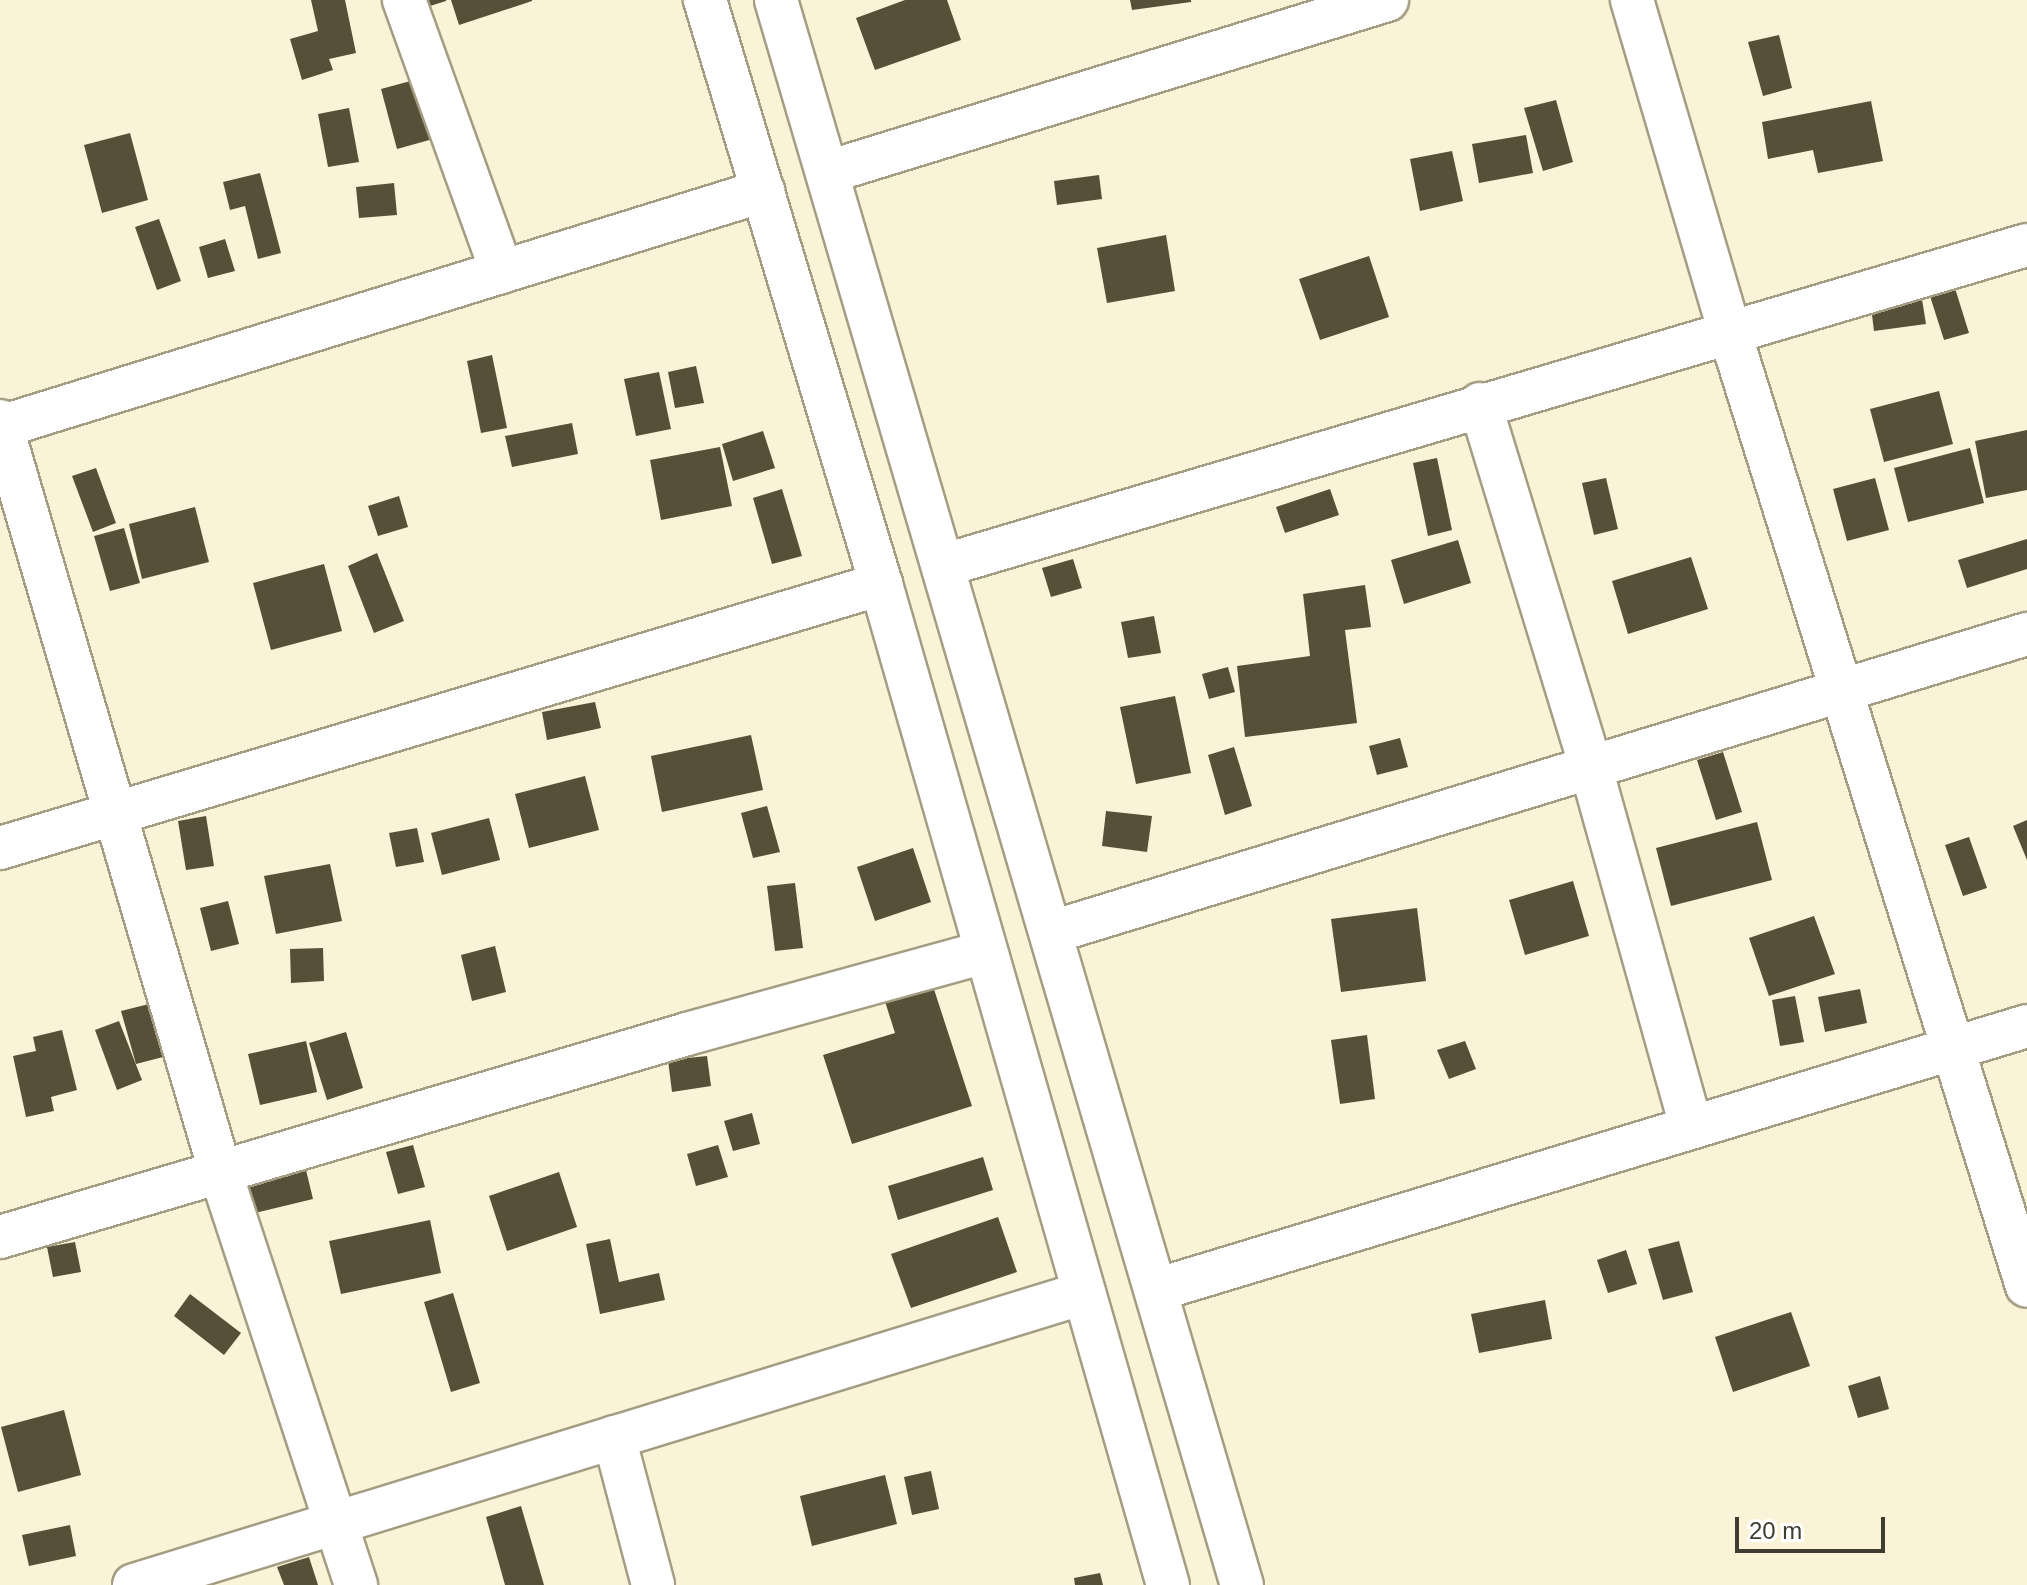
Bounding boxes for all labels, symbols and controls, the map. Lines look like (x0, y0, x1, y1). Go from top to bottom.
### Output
scale bar (1739, 1501, 1889, 1551)
text: 20 m (1749, 1517, 1802, 1544)

